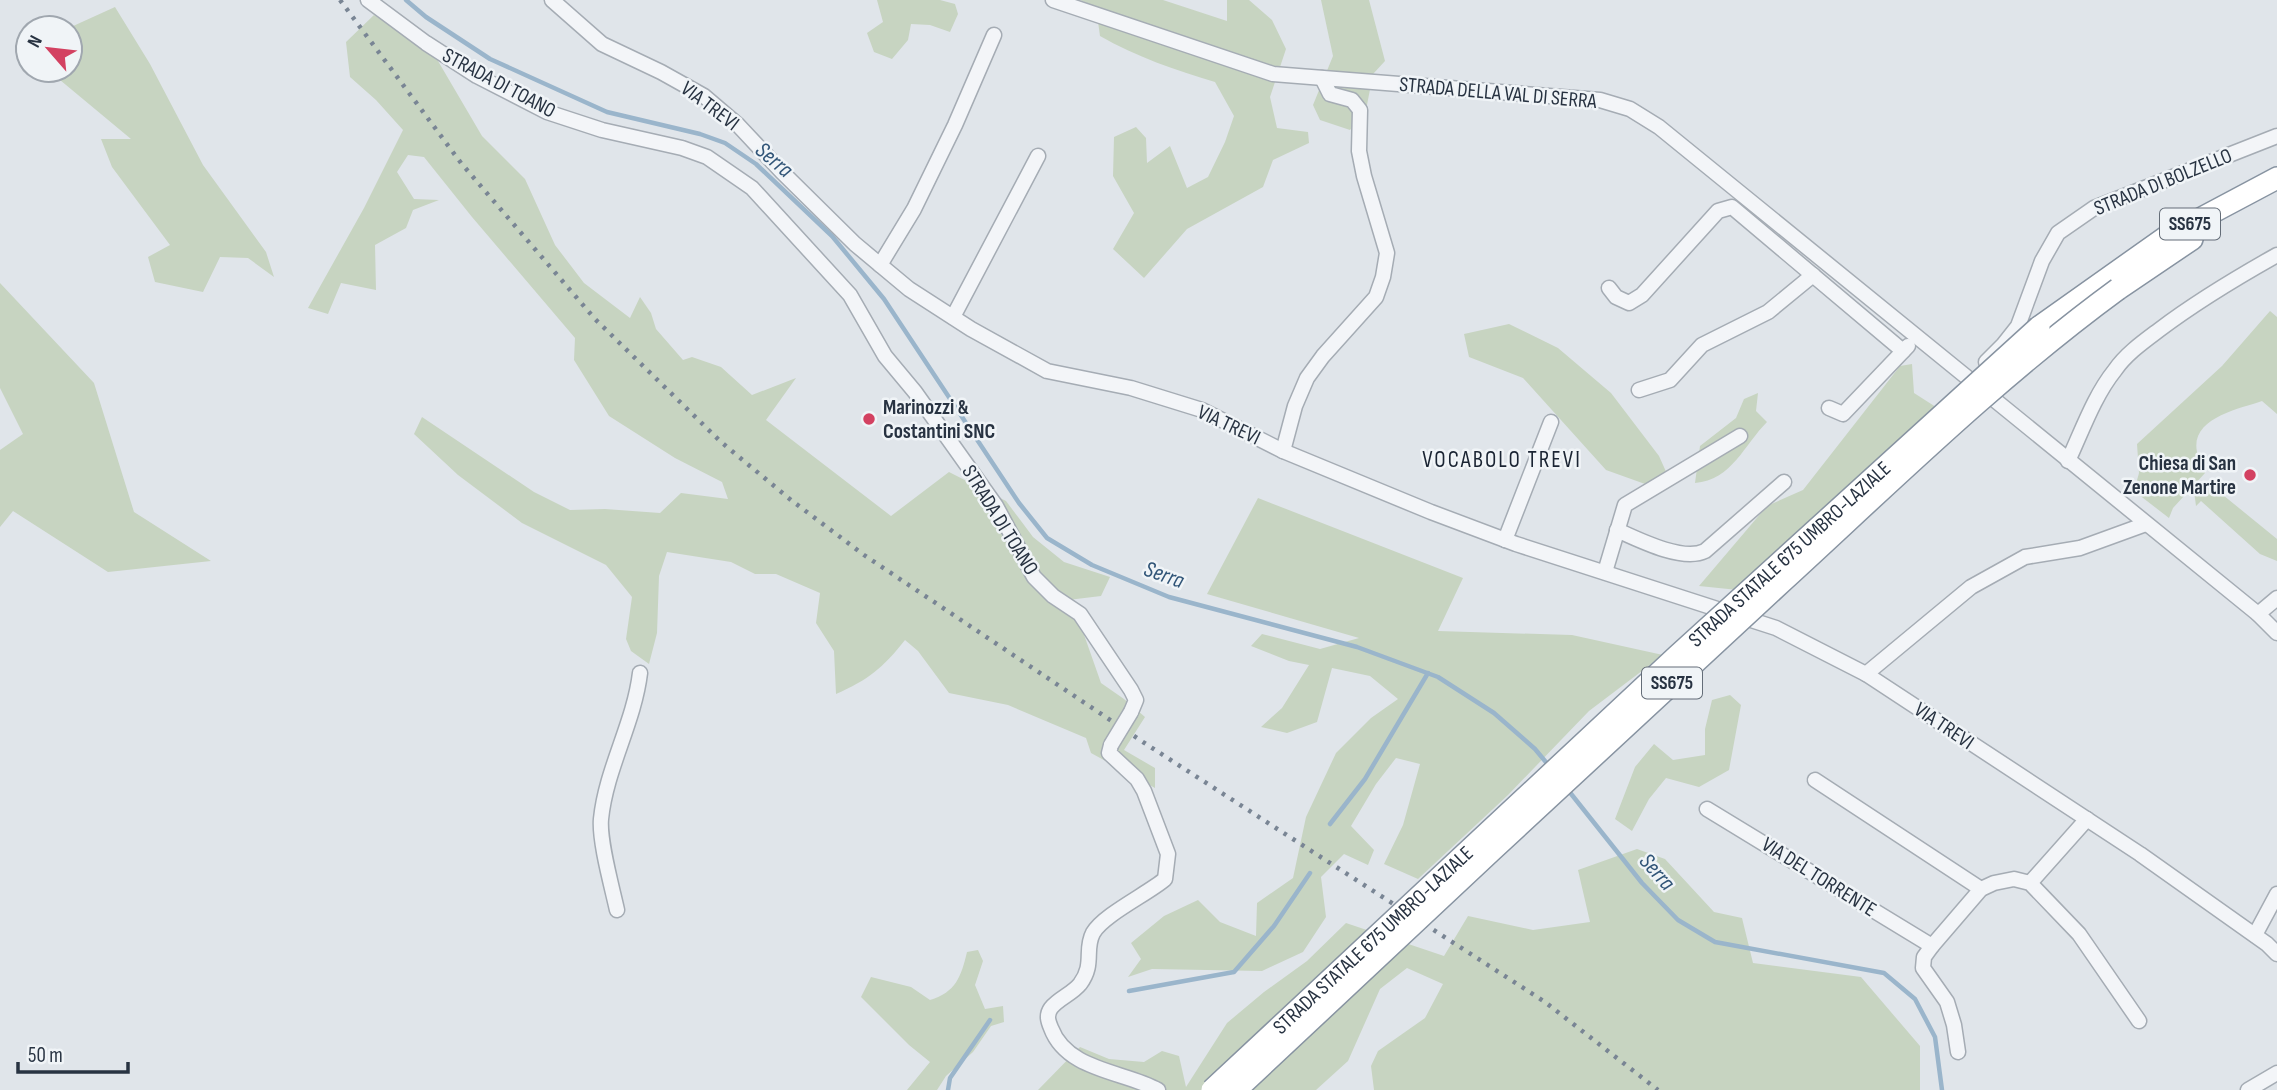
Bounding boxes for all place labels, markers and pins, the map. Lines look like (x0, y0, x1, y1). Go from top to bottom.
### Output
place label: Marinozzi & Costantini SNC (883, 395, 996, 444)
marker: Marinozzi & Costantini SNC (861, 411, 877, 427)
place label: Chiesa di San Zenone Martire (2123, 451, 2236, 500)
marker: Chiesa di San Zenone Martire (2242, 467, 2258, 483)

